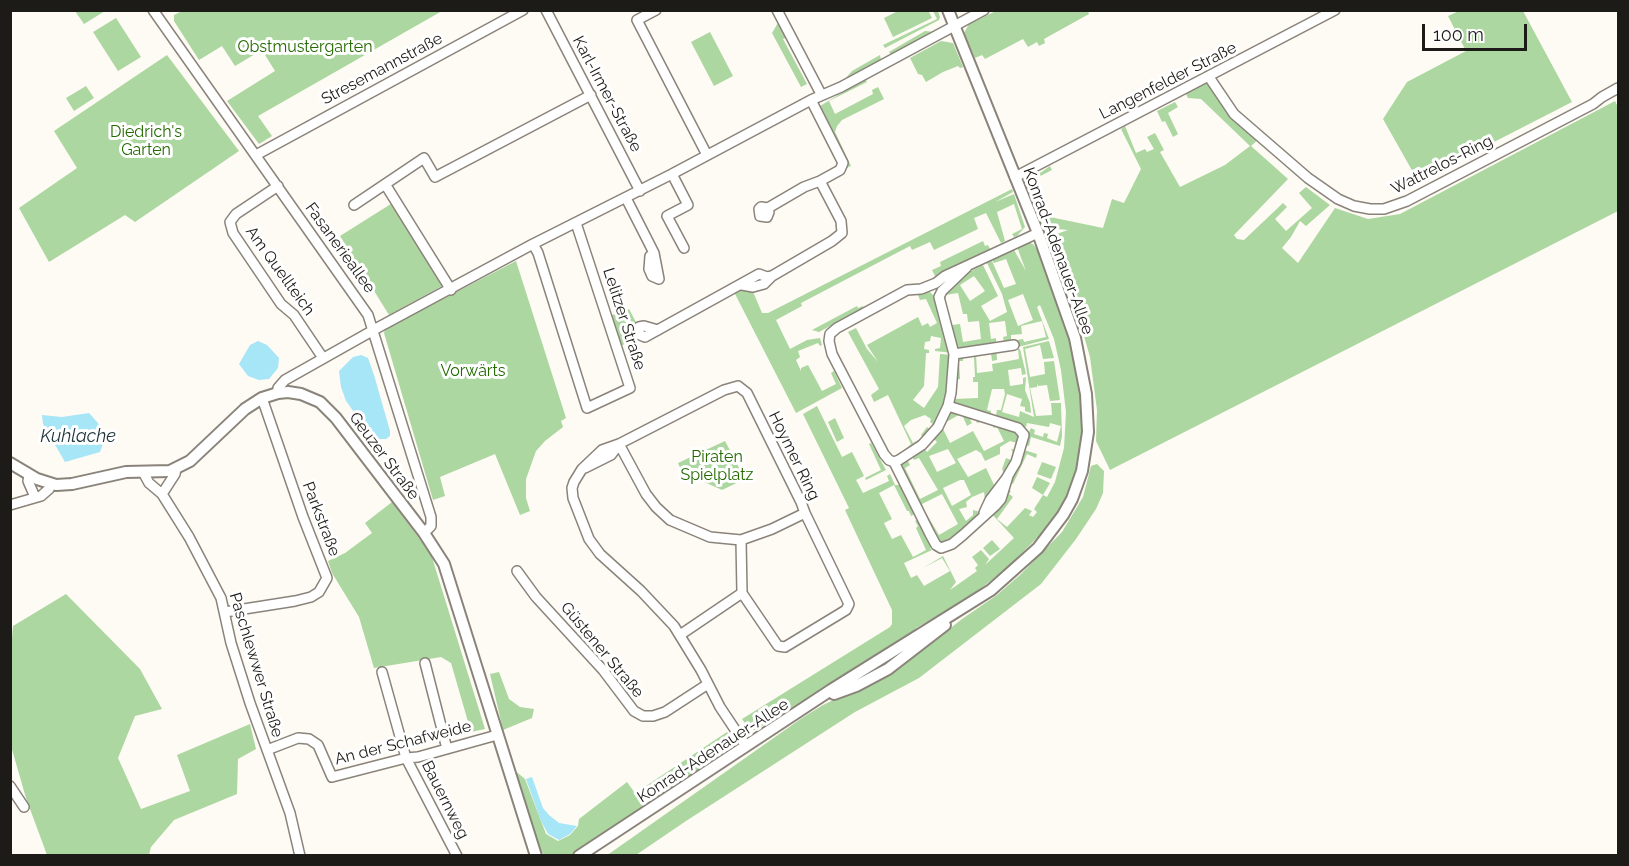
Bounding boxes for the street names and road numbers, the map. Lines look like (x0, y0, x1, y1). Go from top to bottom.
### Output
street label: Stresemannstraße (318, 29, 446, 109)
street label: Karl-Irmer-Straße (568, 33, 646, 155)
street label: Langenfelder Straße (1096, 38, 1240, 124)
street label: Wattrelos-Ring (1388, 131, 1496, 199)
street label: Konrad-Adenauer-Allee (1019, 165, 1097, 337)
street label: Fasanerieallee (301, 199, 379, 297)
street label: Am Quellteich (241, 223, 319, 319)
street label: Lelitzer Straße (598, 266, 650, 372)
street label: Geuzer Straße (345, 408, 423, 504)
street label: Hoymer Ring (764, 408, 824, 504)
street label: Parkstraße (298, 479, 344, 559)
street label: Paschlewwer Straße (225, 590, 287, 740)
street label: Güstener Straße (556, 598, 648, 702)
street label: Konrad-Adenauer-Allee (634, 695, 792, 807)
street label: An der Schafweide (333, 717, 473, 769)
street label: Bauernweg (417, 758, 473, 842)

